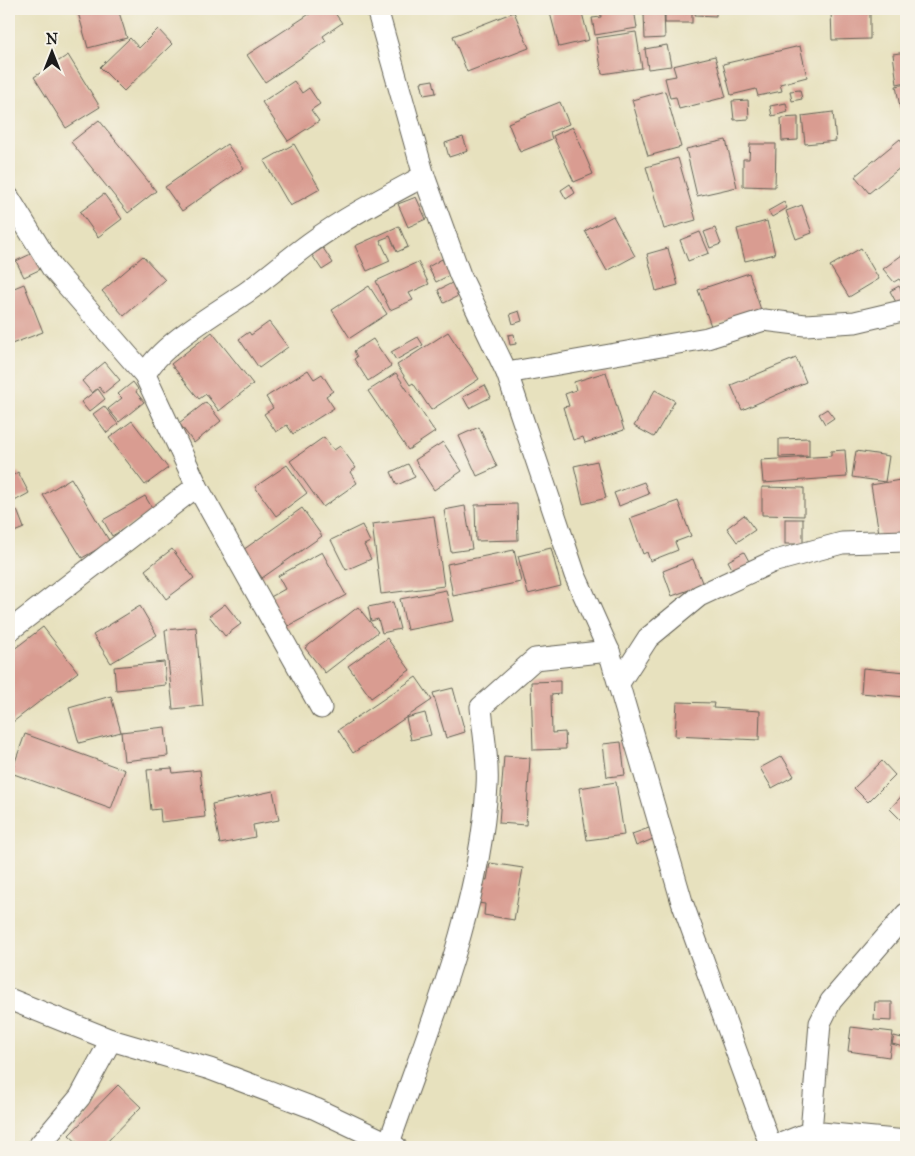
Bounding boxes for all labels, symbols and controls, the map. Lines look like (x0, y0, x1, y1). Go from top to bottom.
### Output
north arrow (28, 28, 78, 78)
text: N (46, 31, 58, 48)

